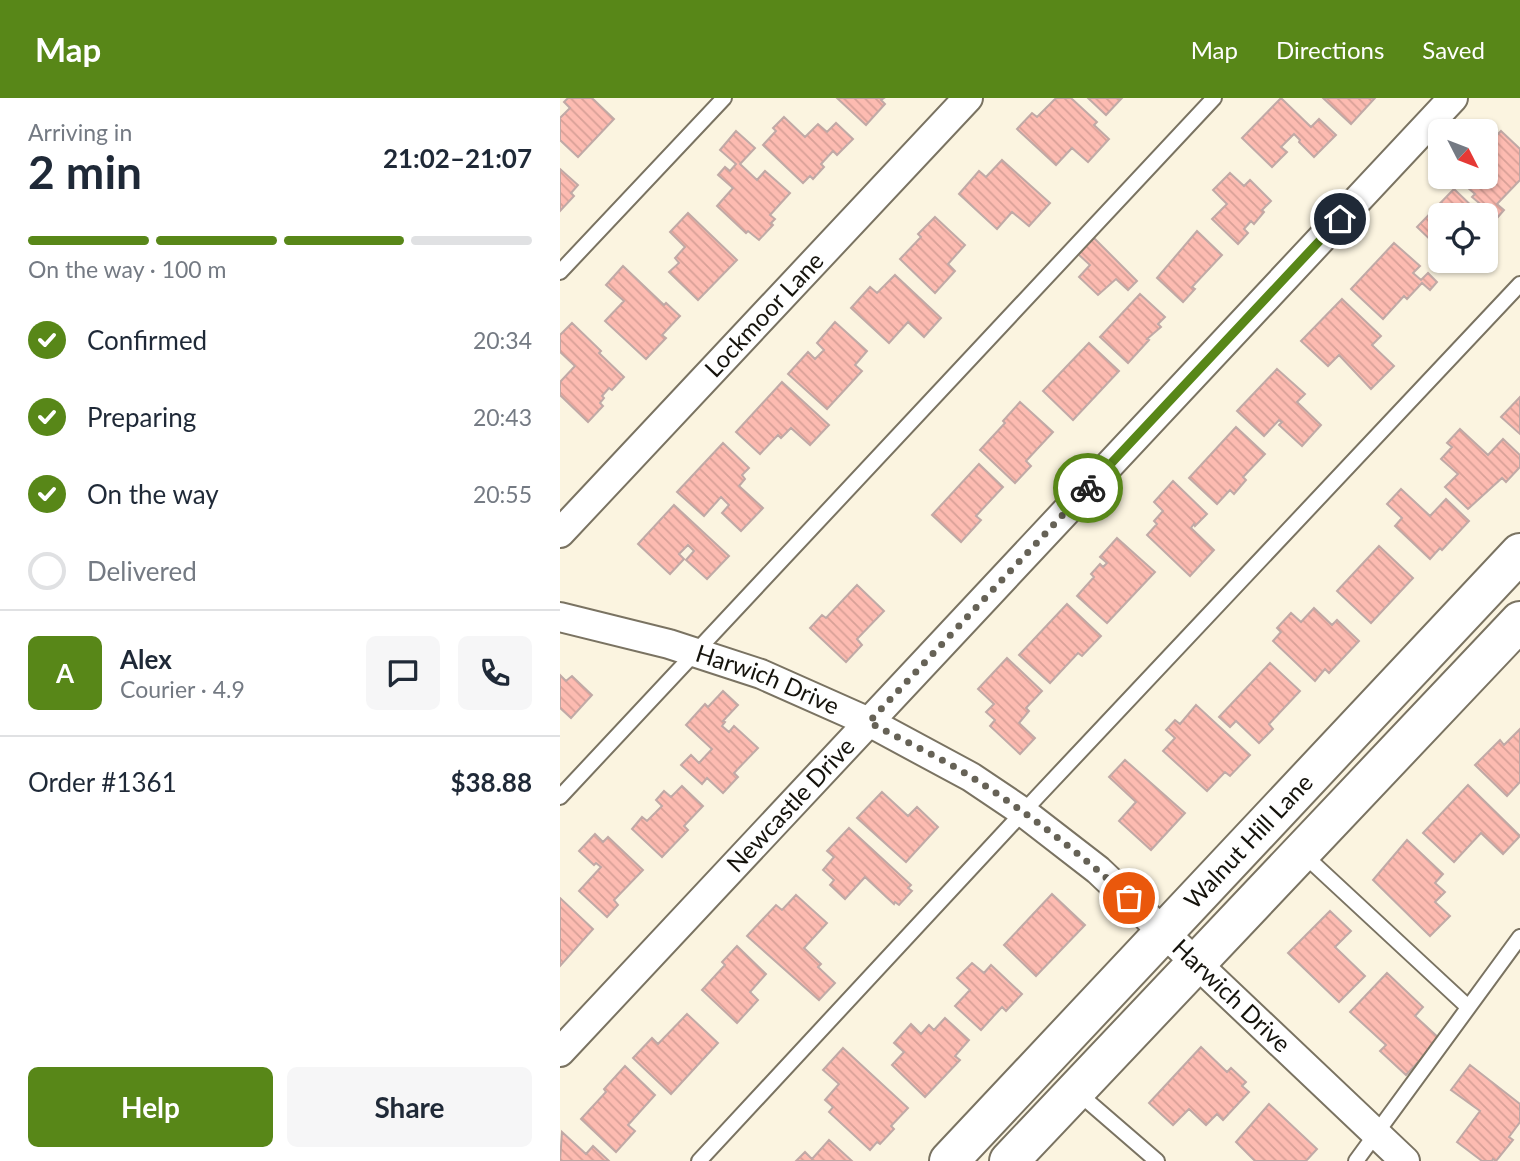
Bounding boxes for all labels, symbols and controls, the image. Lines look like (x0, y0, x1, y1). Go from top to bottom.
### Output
text: Map (35, 29, 101, 69)
text: Map (1191, 35, 1238, 64)
text: Directions (1276, 35, 1384, 64)
text: Saved (1422, 35, 1485, 64)
text: Arriving in (28, 118, 132, 146)
north arrow (1428, 119, 1498, 189)
map controls (1428, 119, 1498, 273)
text: 21:02–21:07 (383, 142, 532, 174)
text: 2 min (28, 144, 142, 199)
pin (1310, 189, 1370, 249)
icon: home (1321, 200, 1359, 238)
button: locate (1428, 203, 1498, 273)
street label: Lockmoor Lane (698, 245, 829, 382)
text: On the way · 100 m (28, 255, 227, 283)
icon: check (28, 321, 66, 359)
text: Confirmed (87, 324, 207, 356)
text: 20:34 (473, 326, 532, 354)
icon: check (28, 398, 66, 436)
text: Preparing (87, 401, 196, 433)
text: 20:43 (473, 403, 532, 431)
courier (1053, 453, 1123, 523)
icon: bike (1069, 469, 1107, 507)
icon: check (28, 475, 66, 513)
text: On the way (87, 478, 219, 510)
text: 20:55 (473, 480, 532, 508)
text: Delivered (87, 555, 197, 587)
button: chat (366, 636, 440, 710)
button: phone (458, 636, 532, 710)
street label: Harwich Drive (692, 638, 844, 720)
text: Alex (120, 643, 172, 675)
text: A (56, 657, 74, 689)
text: Courier · 4.9 (120, 675, 245, 703)
street label: Newcastle Drive (720, 731, 860, 877)
text: Order #1361 (28, 766, 177, 798)
text: $38.88 (450, 766, 532, 798)
street label: Walnut Hill Lane (1177, 767, 1318, 914)
pin (1099, 868, 1159, 928)
icon: bag (1110, 879, 1148, 917)
street label: Harwich Drive (1167, 932, 1297, 1058)
button: Help (28, 1067, 273, 1147)
button: Share (287, 1067, 532, 1147)

